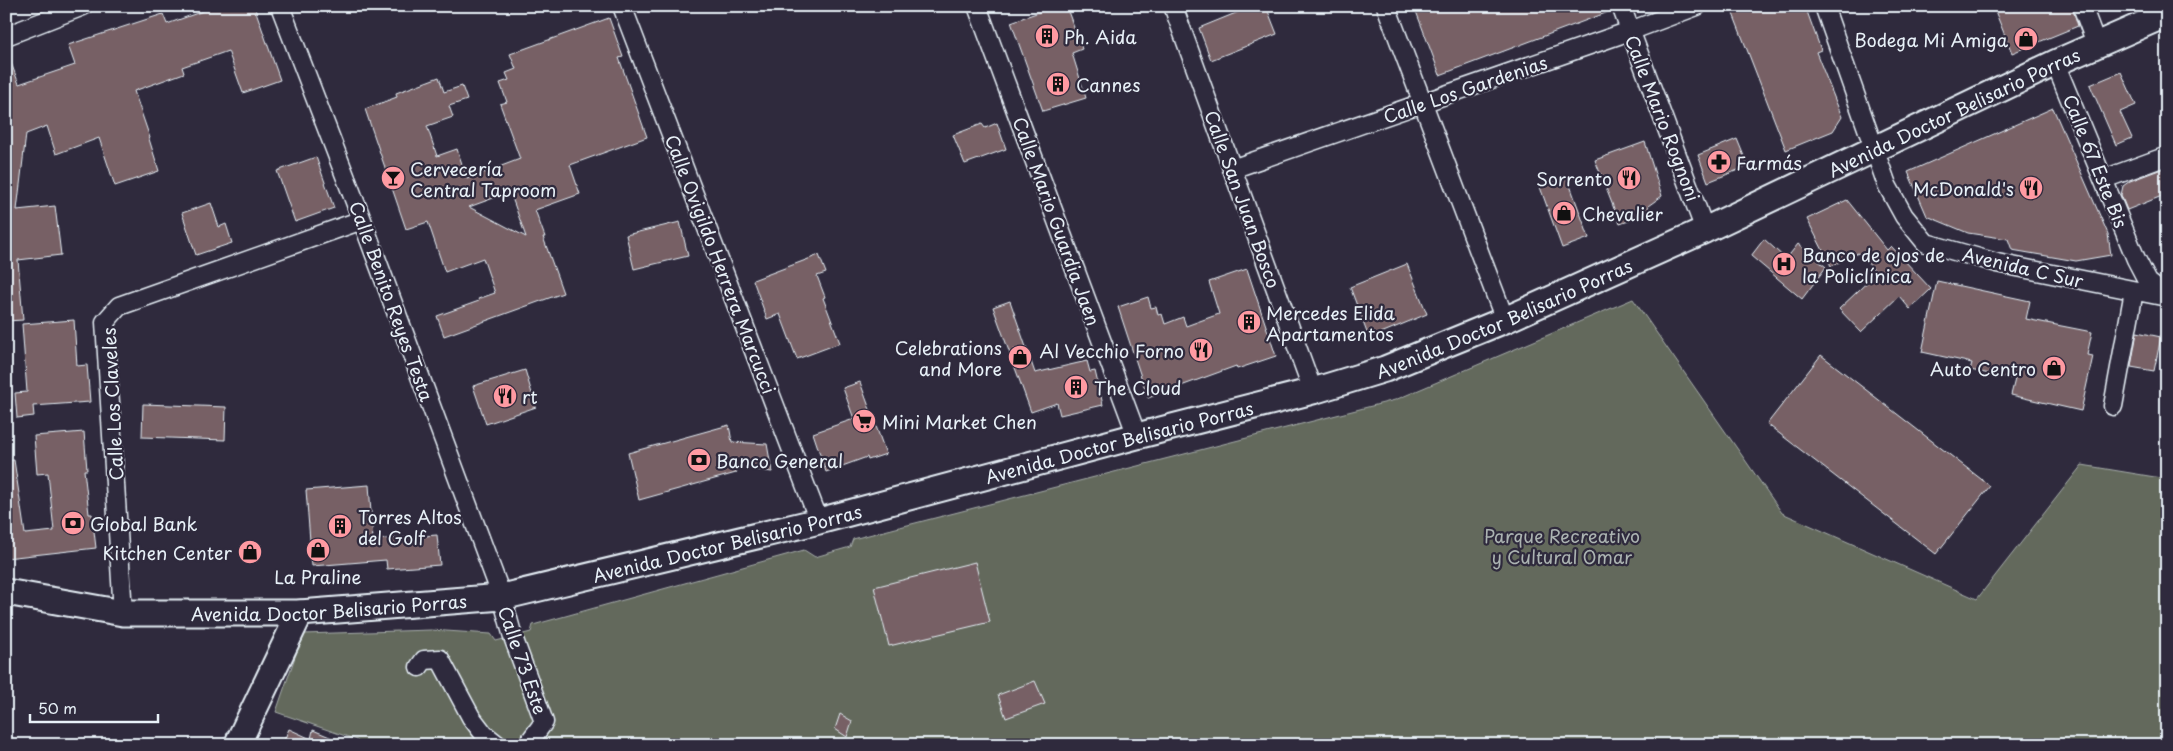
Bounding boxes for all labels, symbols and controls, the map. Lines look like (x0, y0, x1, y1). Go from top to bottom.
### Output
building icon: Ph. Aida (1034, 23, 1060, 49)
place label: Ph. Aida (1064, 23, 1137, 50)
place label: Bodega Mi Amiga (1854, 26, 2009, 53)
shop icon: Bodega Mi Amiga (2013, 26, 2039, 52)
street label: Calle Mario Rognoni (1619, 31, 1707, 205)
street label: Avenida Doctor Belisario Porras (1823, 40, 2084, 183)
street label: Calle Los Gardenias (1379, 48, 1551, 130)
building icon: Cannes (1045, 71, 1071, 97)
place label: Cannes (1076, 71, 1140, 98)
street label: Calle 67 Este Bis (2057, 90, 2135, 232)
street label: Calle San Juan Bosco (1198, 106, 1288, 292)
street label: Calle Mario Guardia Jaen (1007, 113, 1107, 329)
street label: Calle Ovigildo Herrera Marcucci (659, 130, 783, 398)
pharmacy icon: Farmás (1706, 149, 1732, 175)
place label: Farmás (1736, 149, 1802, 176)
place label: Cervecería Central Taproom (410, 155, 556, 203)
bar icon: Cervecería Central Taproom (380, 165, 406, 191)
place label: Sorrento (1536, 165, 1612, 192)
restaurant icon: Sorrento (1616, 165, 1642, 191)
place label: McDonald's (1913, 175, 2014, 202)
restaurant icon: McDonald's (2018, 175, 2044, 201)
street label: Calle Benito Reyes Testa (343, 197, 441, 406)
shop icon: Chevalier (1551, 200, 1577, 226)
place label: Chevalier (1582, 200, 1664, 227)
street label: Avenida C Sur (1960, 240, 2087, 294)
place label: Banco de ojos de la Policlínica (1802, 241, 1945, 289)
street label: Avenida Doctor Belisario Porras (1373, 251, 1636, 384)
hospital icon: Banco de ojos de la Policlínica (1771, 251, 1797, 277)
place label: Mercedes Elida Apartamentos (1266, 299, 1396, 347)
building icon: Mercedes Elida Apartamentos (1236, 309, 1262, 335)
street label: Calle Los Claveles (95, 327, 129, 481)
place label: Celebrations and More (895, 334, 1002, 382)
place label: Al Vecchio Forno (1040, 337, 1184, 364)
restaurant icon: Al Vecchio Forno (1188, 337, 1214, 363)
shop icon: Celebrations and More (1007, 344, 1033, 370)
place label: Auto Centro (1930, 355, 2036, 382)
shop icon: Auto Centro (2041, 355, 2067, 381)
building icon: The Cloud (1063, 374, 1089, 400)
place label: The Cloud (1094, 374, 1181, 401)
restaurant icon: rt (492, 383, 518, 409)
place label: rt (522, 383, 538, 410)
street label: Avenida Doctor Belisario Porras (982, 393, 1256, 490)
supermarket icon: Mini Market Chen (851, 408, 877, 434)
place label: Mini Market Chen (882, 408, 1037, 435)
bank icon: Banco General (686, 447, 712, 473)
place label: Banco General (716, 447, 843, 474)
street label: Avenida Doctor Belisario Porras (590, 497, 865, 588)
place label: Torres Altos del Golf (358, 503, 462, 551)
bank icon: Global Bank (60, 510, 86, 536)
place label: Global Bank (90, 510, 198, 537)
building icon: Torres Altos del Golf (327, 513, 353, 539)
park label: Parque Recreativo y Cultural Omar (1484, 522, 1640, 570)
shop icon: La Praline (305, 537, 331, 563)
place label: Kitchen Center (102, 539, 233, 566)
shop icon: Kitchen Center (237, 539, 263, 565)
place label: La Praline (274, 563, 362, 590)
street label: Avenida Doctor Belisario Porras (191, 586, 468, 627)
street label: Calle 73 Este (492, 602, 554, 718)
scale bar (30, 691, 158, 723)
text: 50 m (38, 696, 77, 719)

